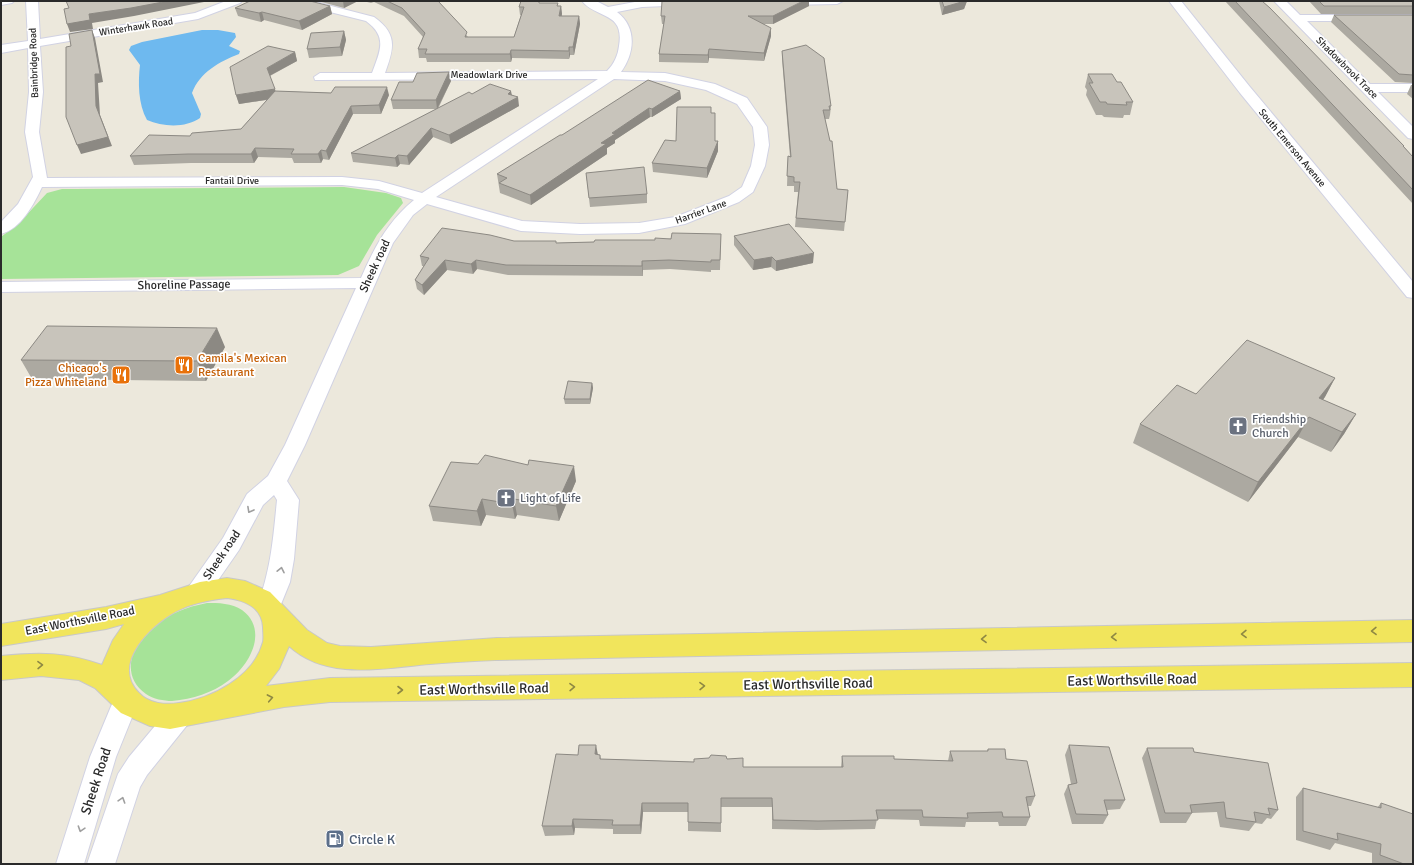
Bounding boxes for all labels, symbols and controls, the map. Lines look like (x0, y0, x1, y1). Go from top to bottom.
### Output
street label: Winterhawk Road (98, 15, 174, 39)
street label: Bainbridge Road (27, 28, 41, 98)
street label: Shadowbrook Trace (1313, 34, 1381, 102)
street label: Meadowlark Drive (450, 69, 528, 81)
street label: South Emerson Avenue (1256, 107, 1328, 189)
street label: Fantail Drive (205, 175, 259, 187)
street label: Harrier Lane (674, 197, 728, 227)
street label: Sheek road (356, 237, 394, 295)
street label: Shoreline Passage (137, 277, 231, 293)
place label: Camila's Mexican Restaurant (198, 351, 287, 380)
restaurant icon: Camila's Mexican Restaurant (173, 354, 195, 376)
place label: Chicago's Pizza Whiteland (25, 361, 107, 390)
restaurant icon: Chicago's Pizza Whiteland (110, 364, 132, 386)
place label: Friendship Church (1252, 412, 1306, 441)
church icon: Friendship Church (1227, 415, 1249, 437)
church icon: Light of Life (495, 487, 517, 509)
place label: Light of Life (520, 491, 581, 506)
one-way arrow (248, 505, 255, 513)
street label: Sheek road (200, 527, 244, 583)
one-way arrow (276, 567, 284, 573)
street label: East Worthsville Road (24, 603, 136, 639)
one-way arrow (1371, 627, 1377, 636)
one-way arrow (1241, 630, 1247, 638)
one-way arrow (1111, 633, 1117, 641)
one-way arrow (981, 635, 987, 644)
one-way arrow (37, 661, 43, 669)
street label: East Worthsville Road (1067, 670, 1197, 690)
street label: East Worthsville Road (743, 674, 873, 694)
street label: East Worthsville Road (419, 679, 549, 699)
one-way arrow (699, 682, 705, 690)
one-way arrow (569, 683, 575, 691)
one-way arrow (397, 686, 403, 694)
one-way arrow (267, 694, 273, 702)
street label: Sheek Road (77, 745, 115, 817)
one-way arrow (118, 797, 126, 804)
one-way arrow (77, 825, 86, 832)
fuel station icon: Circle K (324, 828, 346, 850)
place label: Circle K (349, 831, 396, 848)

